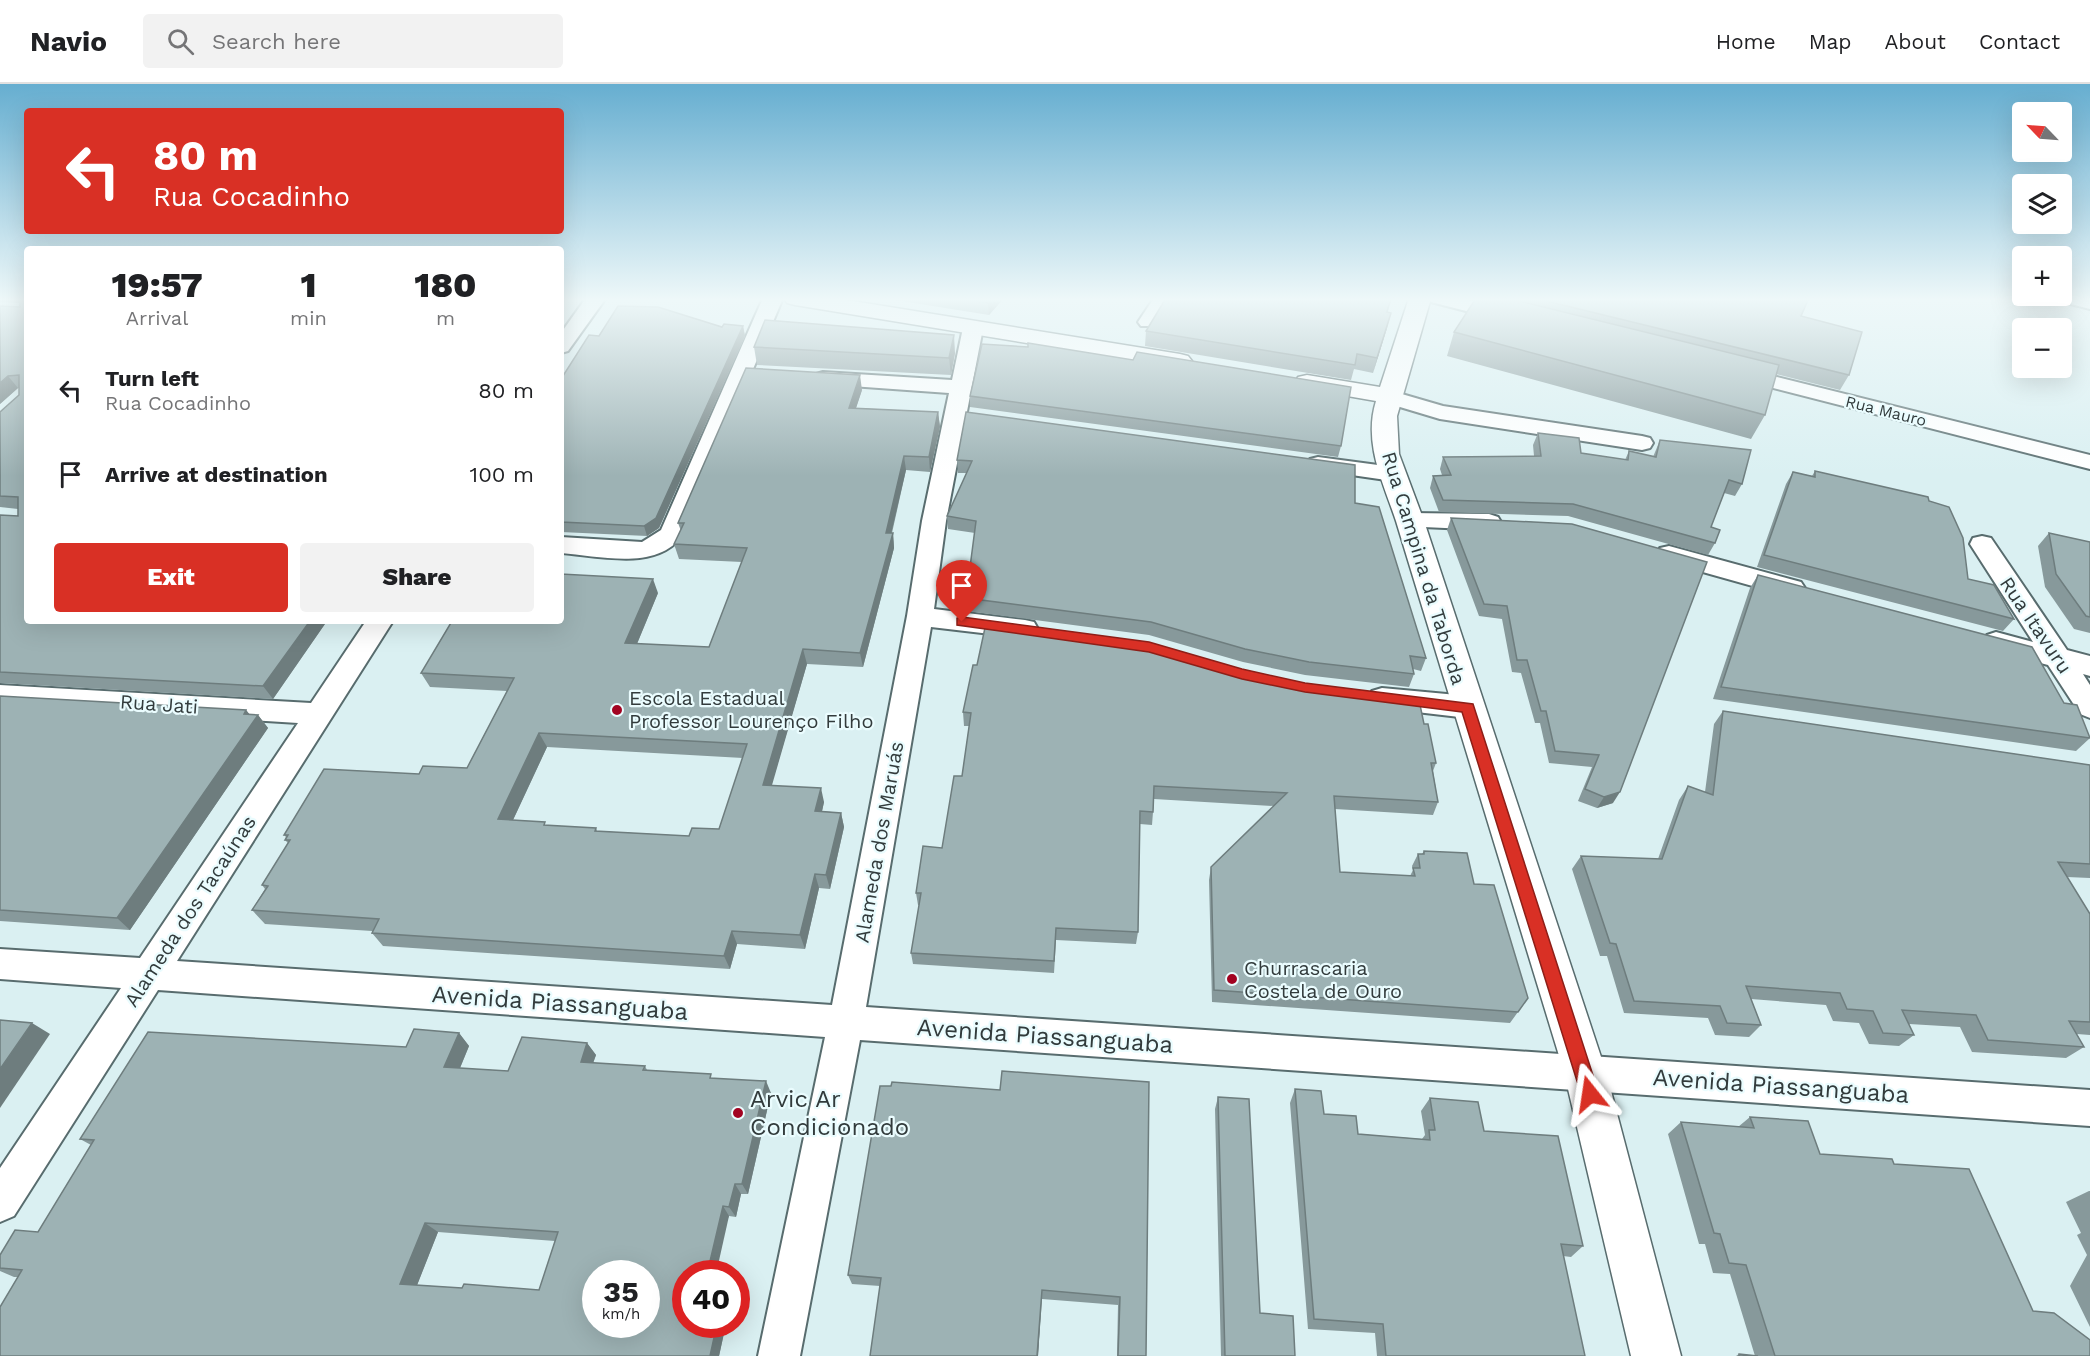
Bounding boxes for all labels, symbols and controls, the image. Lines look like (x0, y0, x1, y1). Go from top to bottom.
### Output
search box (143, 14, 563, 68)
text: Navio (30, 25, 107, 58)
icon: search (164, 25, 197, 58)
text: Search here (212, 29, 341, 54)
text: Home (1716, 29, 1776, 54)
text: Map (1809, 29, 1852, 54)
text: About (1885, 29, 1946, 54)
text: Contact (1979, 29, 2060, 54)
north arrow (2012, 102, 2072, 162)
map controls (2012, 102, 2072, 378)
text: 80 m (153, 131, 258, 180)
icon: left (54, 132, 132, 210)
button: layers (2012, 174, 2072, 234)
text: Rua Cocadinho (153, 181, 350, 213)
button: + (2012, 246, 2072, 306)
text: 19:57 (111, 264, 203, 306)
text: 1 (300, 264, 317, 306)
text: 180 (414, 264, 477, 306)
text: Arrival (126, 306, 188, 330)
text: min (290, 306, 327, 330)
text: m (436, 306, 455, 330)
button: − (2012, 318, 2072, 378)
text: Turn left (105, 366, 199, 391)
icon: left (54, 374, 87, 407)
text: 80 m (478, 378, 534, 403)
text: Rua Cocadinho (105, 391, 251, 415)
street label: Rua Mauro (1844, 392, 1928, 430)
street label: Rua Campina da Taborda (1377, 449, 1471, 687)
icon: arrive (54, 458, 87, 491)
text: Arrive at destination (105, 462, 328, 487)
text: 100 m (470, 462, 534, 487)
button: Exit (54, 543, 288, 612)
button: Share (300, 543, 534, 612)
pin (936, 560, 987, 622)
icon: arrive (945, 569, 978, 602)
street label: Rua Itavuru (1995, 572, 2077, 678)
place label: Escola Estadual Professor Lourenço Filho (629, 686, 873, 733)
street label: Rua Jati (119, 689, 199, 719)
marker: Escola Estadual Professor Lourenço Filho (610, 703, 624, 717)
street label: Alameda dos Maruás (849, 739, 909, 945)
street label: Alameda dos Tacaúnas (119, 811, 261, 1011)
place label: Churrascaria Costela de Ouro (1244, 956, 1402, 1003)
marker: Churrascaria Costela de Ouro (1225, 972, 1239, 986)
street label: Avenida Piassanguaba (431, 980, 689, 1026)
street label: Avenida Piassanguaba (916, 1013, 1174, 1059)
position arrow (1558, 1062, 1622, 1126)
street label: Avenida Piassanguaba (1652, 1063, 1910, 1109)
place label: Arvic Ar Condicionado (750, 1085, 909, 1141)
marker: Arvic Ar Condicionado (731, 1106, 745, 1120)
speed limit sign: 40 (672, 1260, 750, 1338)
text: 35 (603, 1274, 639, 1309)
text: km/h (602, 1305, 640, 1323)

